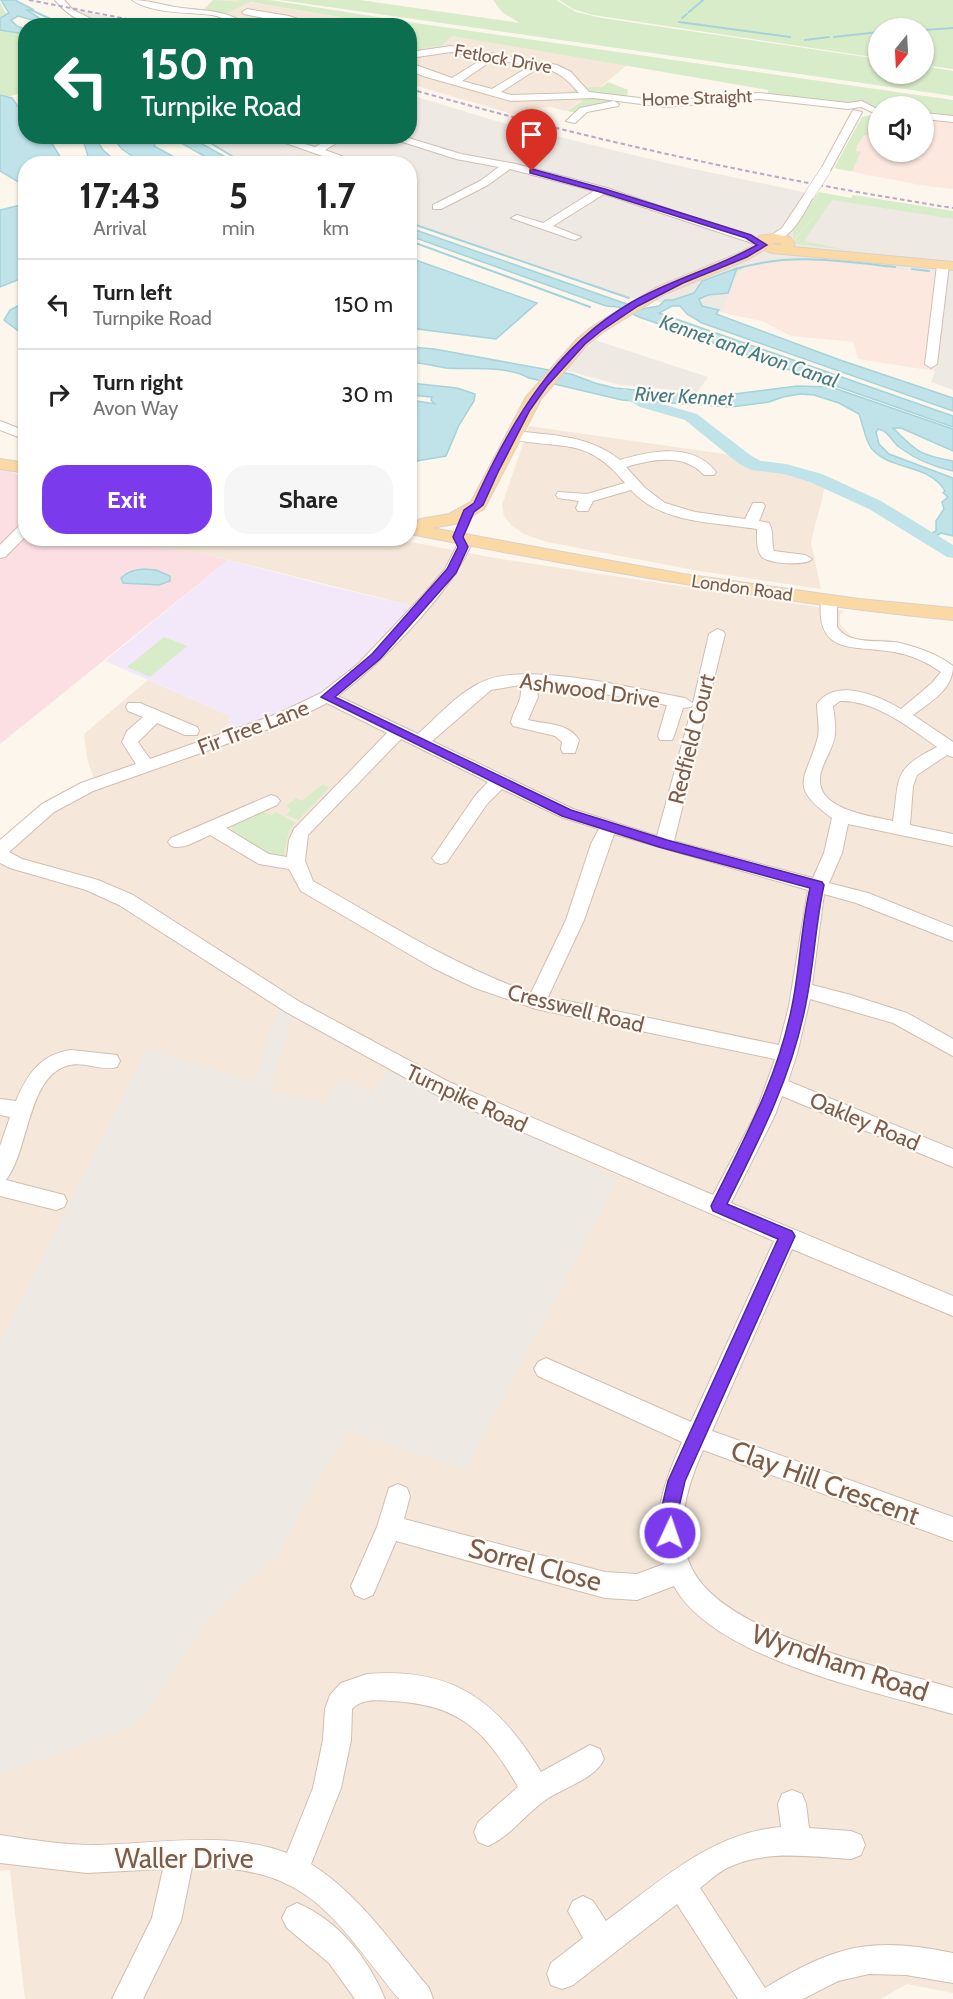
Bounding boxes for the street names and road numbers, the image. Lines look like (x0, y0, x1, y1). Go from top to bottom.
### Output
street label: Fetlock Drive (453, 40, 553, 78)
street label: Home Straight (641, 85, 753, 111)
street label: London Road (690, 570, 794, 606)
street label: Ashwood Drive (518, 667, 662, 714)
street label: Redfield Court (662, 671, 721, 807)
street label: Fir Tree Lane (194, 694, 313, 761)
street label: Cresswell Road (505, 978, 647, 1038)
street label: Turnpike Road (402, 1059, 532, 1138)
street label: Oakley Road (806, 1086, 924, 1157)
street label: Clay Hill Crescent (726, 1433, 924, 1532)
street label: Sorrel Close (465, 1531, 605, 1598)
street label: Wyndham Road (747, 1617, 933, 1708)
street label: Waller Drive (114, 1842, 254, 1875)

